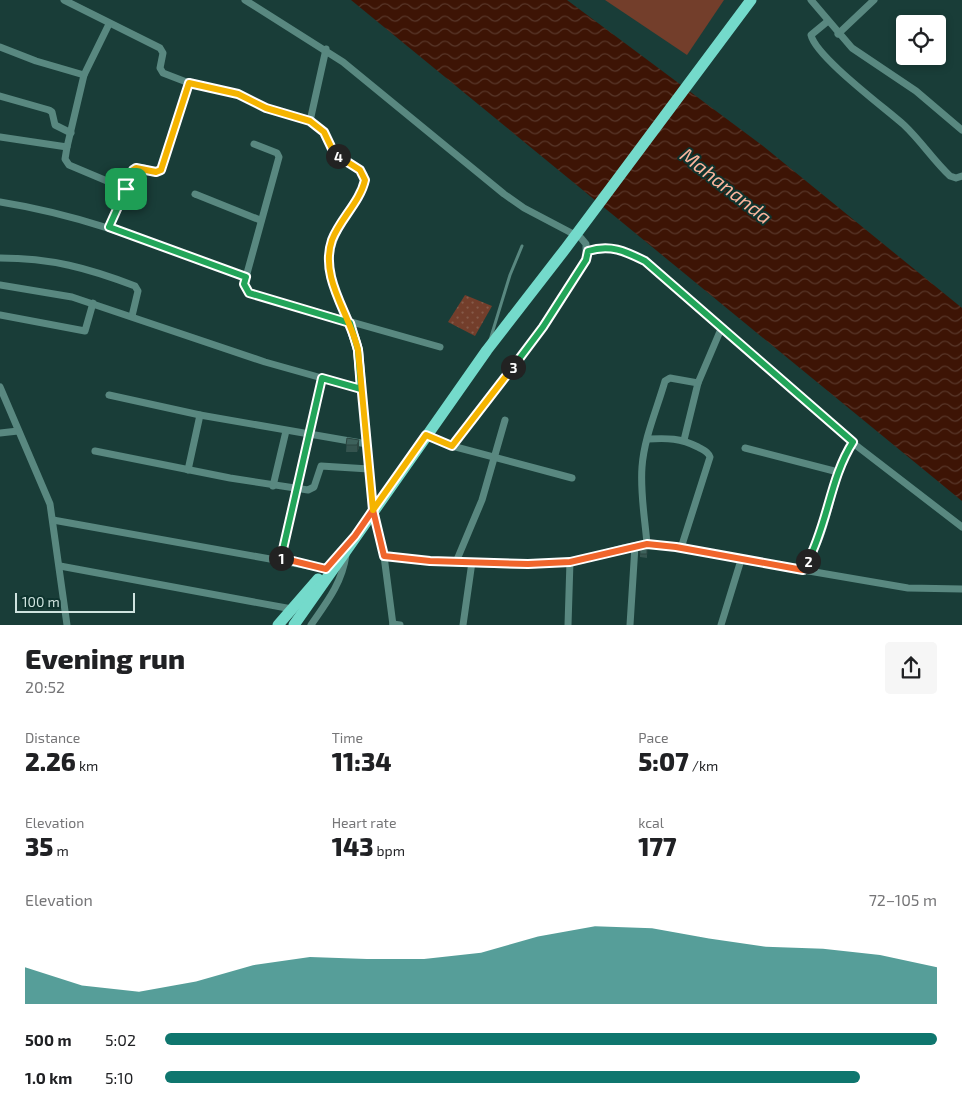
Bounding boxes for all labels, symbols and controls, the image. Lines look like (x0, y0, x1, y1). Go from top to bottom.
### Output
map controls (896, 15, 946, 65)
button: locate (896, 15, 946, 65)
water label: Mahananda (676, 142, 777, 228)
pin: 4 (326, 144, 350, 168)
text: 4 (334, 148, 343, 165)
pin (105, 168, 147, 210)
icon: arrive (112, 175, 140, 203)
pin: 3 (500, 354, 526, 380)
text: 3 (510, 359, 517, 376)
pin: 1 (268, 546, 294, 570)
pin: 2 (796, 548, 820, 574)
text: 1 (278, 550, 285, 567)
text: 2 (804, 553, 813, 570)
scale bar (15, 590, 135, 613)
text: 100 m (22, 593, 60, 610)
text: Evening run (25, 641, 185, 675)
button: share (885, 642, 937, 694)
text: 20:52 (25, 677, 65, 696)
text: Distance (25, 729, 80, 746)
text: Time (332, 729, 363, 746)
text: Pace (638, 729, 668, 746)
text: 2.26 (25, 746, 76, 776)
text: 11:34 (332, 746, 391, 776)
text: 5:07 (638, 746, 689, 776)
text: km (76, 757, 98, 774)
text: /km (689, 757, 718, 774)
text: Elevation (25, 814, 84, 831)
text: Heart rate (332, 814, 396, 831)
text: kcal (638, 814, 664, 831)
text: 35 (25, 831, 53, 861)
text: 143 (332, 831, 373, 861)
text: 177 (638, 831, 676, 861)
text: m (53, 842, 69, 859)
text: bpm (373, 842, 405, 859)
text: Elevation (25, 890, 93, 909)
text: 72–105 m (869, 890, 937, 909)
text: 500 m (25, 1030, 72, 1049)
text: 5:02 (105, 1030, 136, 1049)
text: 1.0 km (25, 1068, 72, 1087)
text: 5:10 (105, 1068, 133, 1087)

